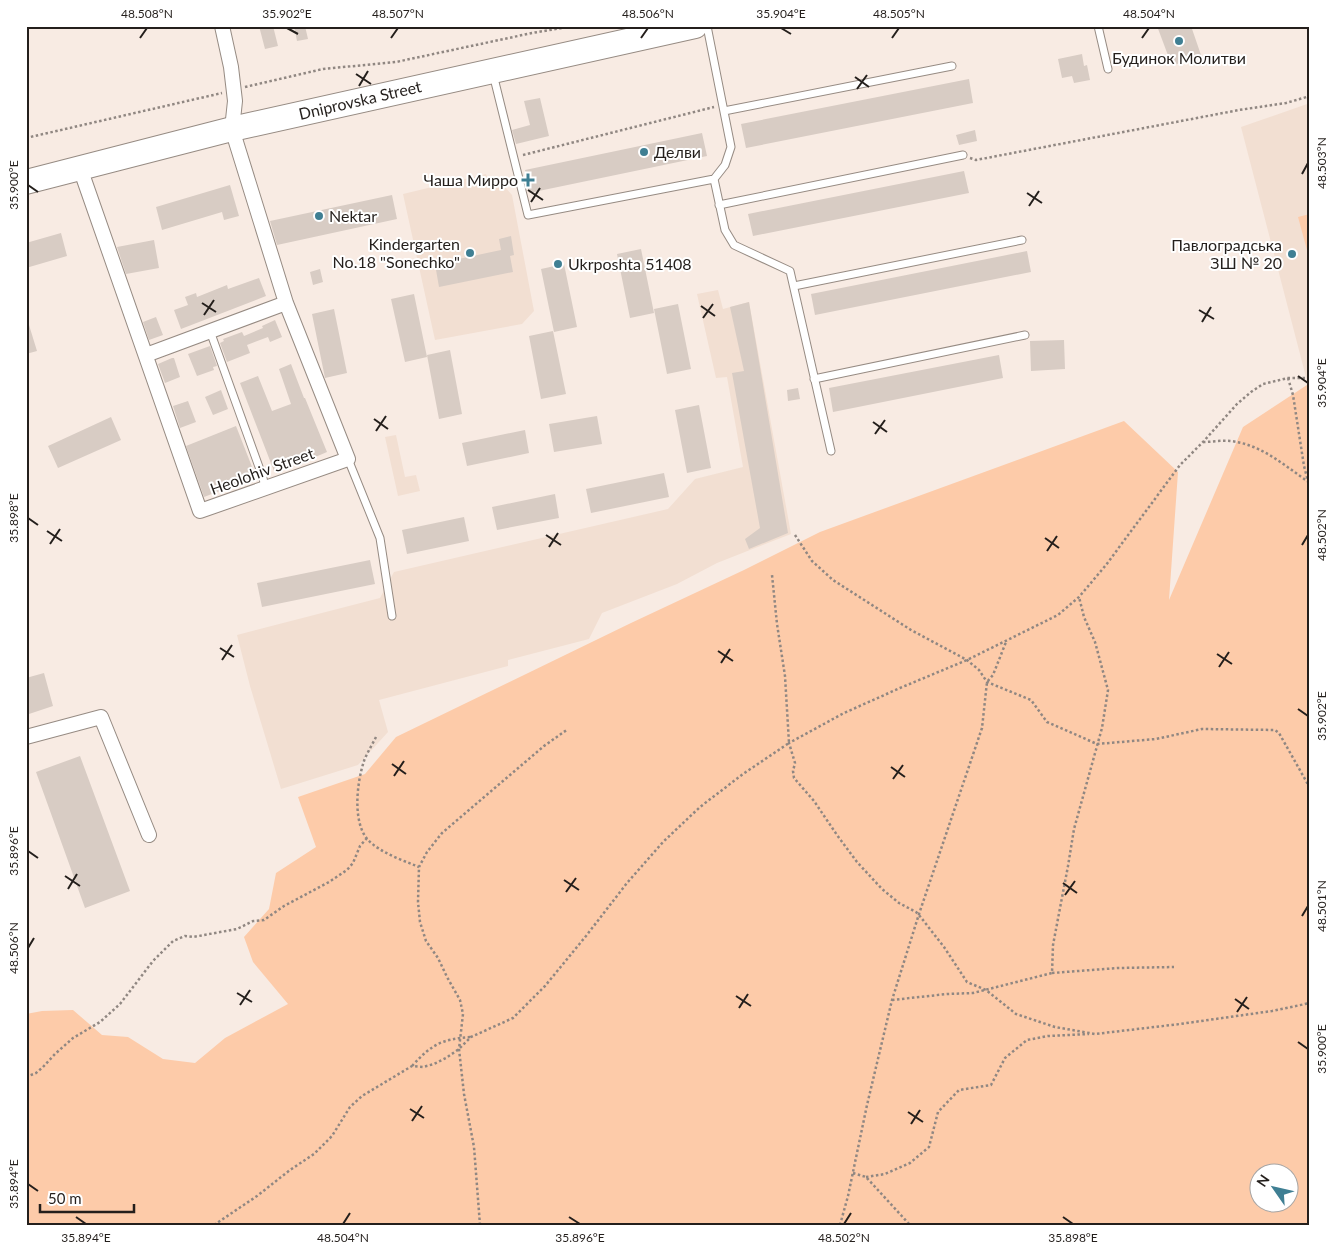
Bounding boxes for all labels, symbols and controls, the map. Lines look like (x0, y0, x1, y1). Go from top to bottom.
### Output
text: 48.508°N (121, 6, 173, 21)
text: 35.902°E (262, 6, 312, 21)
text: 48.507°N (372, 6, 424, 21)
text: 48.506°N (622, 6, 674, 21)
text: 35.904°E (756, 6, 806, 21)
text: 48.505°N (873, 6, 925, 21)
text: 48.504°N (1123, 6, 1175, 21)
marker: Будинок Молитви (1173, 35, 1185, 47)
place label: Будинок Молитви (1112, 48, 1246, 67)
street label: Dniprovska Street (297, 76, 423, 123)
text: 48.503°N (1314, 137, 1329, 189)
place label: Делви (654, 142, 701, 161)
marker: Делви (638, 146, 650, 158)
text: 35.900°E (6, 160, 21, 210)
place label: Чаша Мирро (424, 170, 518, 189)
marker: Чаша Мирро (522, 174, 534, 186)
place label: Nektar (329, 206, 377, 225)
marker: Nektar (313, 210, 325, 222)
place label: Kindergarten No.18 "Sonechko" (333, 234, 460, 271)
place label: Павлоградська ЗШ № 20 (1171, 235, 1282, 272)
marker: Kindergarten No.18 "Sonechko" (464, 247, 476, 259)
marker: Павлоградська ЗШ № 20 (1286, 248, 1298, 260)
place label: Ukrposhta 51408 (568, 254, 692, 273)
marker: Ukrposhta 51408 (552, 258, 564, 270)
text: 35.904°E (1314, 358, 1329, 408)
street label: Heolohiv Street (207, 443, 317, 498)
text: 35.898°E (6, 493, 21, 543)
text: 48.502°N (1314, 509, 1329, 561)
text: 35.902°E (1314, 691, 1329, 741)
text: 35.896°E (6, 826, 21, 876)
text: 48.501°N (1314, 880, 1329, 932)
text: 48.506°N (6, 922, 21, 974)
text: 35.900°E (1314, 1024, 1329, 1074)
text: 35.894°E (6, 1159, 21, 1209)
north arrow (1248, 1164, 1298, 1214)
text: N (1253, 1171, 1273, 1190)
scale bar (40, 1181, 134, 1213)
text: 50 m (48, 1189, 82, 1207)
text: 35.894°E (61, 1230, 111, 1245)
text: 48.504°N (317, 1230, 369, 1245)
text: 35.896°E (555, 1230, 605, 1245)
text: 48.502°N (818, 1230, 870, 1245)
text: 35.898°E (1048, 1230, 1098, 1245)

